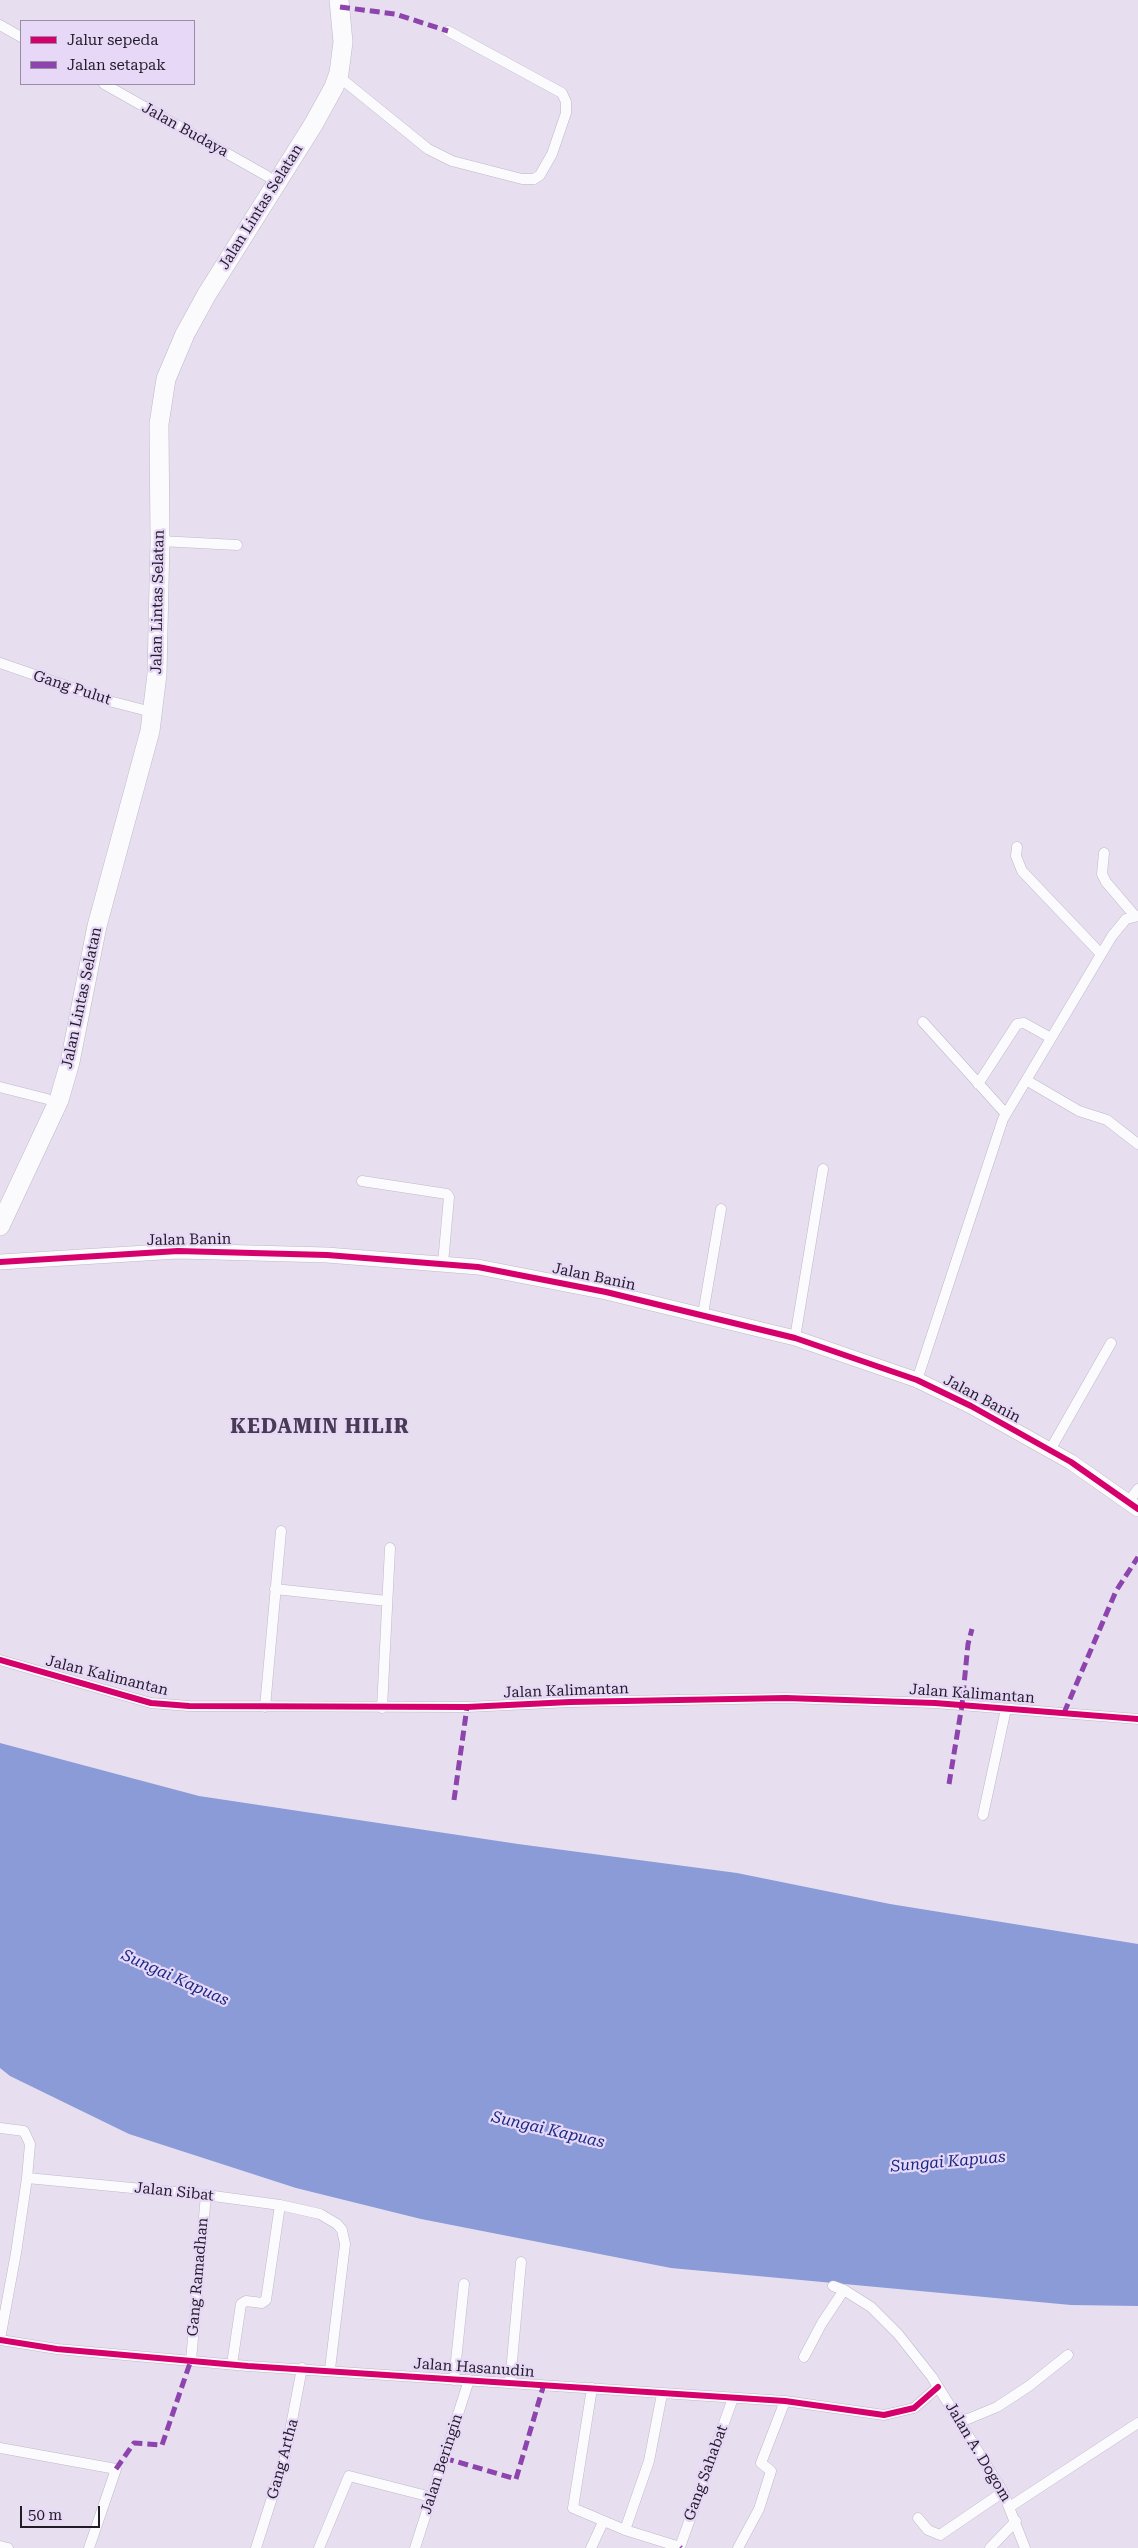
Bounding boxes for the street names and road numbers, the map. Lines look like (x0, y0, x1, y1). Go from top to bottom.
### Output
street label: Jalan Budaya (139, 99, 231, 161)
street label: Jalan Lintas Selatan (215, 141, 307, 273)
street label: Jalan Lintas Selatan (148, 530, 168, 674)
street label: Gang Pulut (31, 667, 113, 709)
street label: Jalan Lintas Selatan (58, 926, 106, 1070)
street label: Jalan Banin (147, 1230, 231, 1250)
street label: Jalan Banin (551, 1259, 637, 1295)
street label: Jalan Banin (940, 1371, 1024, 1427)
street label: Jalan Kalimantan (44, 1652, 170, 1700)
street label: Jalan Kalimantan (503, 1680, 629, 1702)
street label: Jalan Kalimantan (909, 1681, 1035, 1707)
street label: Jalan Sibat (133, 2179, 215, 2205)
street label: Gang Ramadhan (184, 2217, 212, 2337)
street label: Jalan Hasanudin (413, 2355, 535, 2381)
street label: Jalan A. Dogom (941, 2399, 1015, 2505)
street label: Jalan Beringin (417, 2412, 467, 2516)
street label: Gang Artha (264, 2417, 302, 2501)
street label: Gang Sahabat (680, 2423, 732, 2523)

